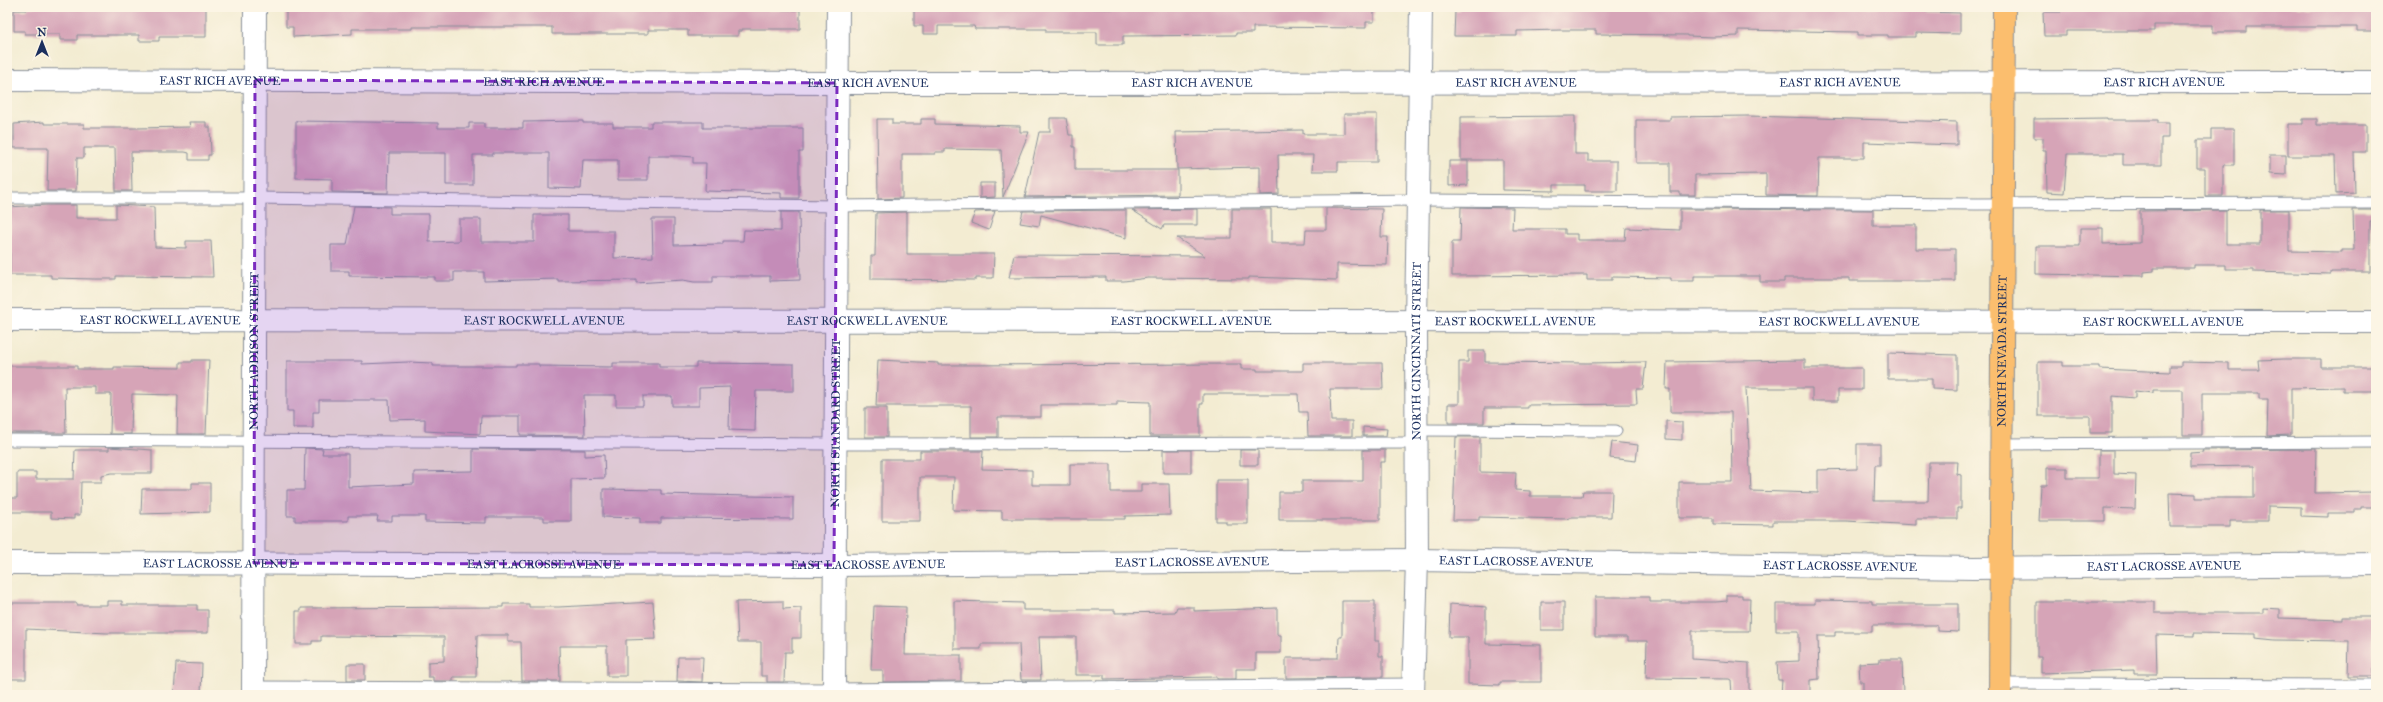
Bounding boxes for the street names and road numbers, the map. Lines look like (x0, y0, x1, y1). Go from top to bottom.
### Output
street label: EAST RICH AVENUE (159, 74, 281, 88)
street label: EAST RICH AVENUE (483, 75, 605, 89)
street label: EAST RICH AVENUE (1779, 75, 1901, 89)
street label: EAST RICH AVENUE (2103, 75, 2225, 89)
street label: EAST RICH AVENUE (807, 76, 929, 90)
street label: EAST RICH AVENUE (1131, 76, 1253, 90)
street label: EAST RICH AVENUE (1455, 76, 1577, 90)
street label: NORTH CINCINNATI STREET (1409, 262, 1424, 440)
street label: NORTH ADDISON STREET (247, 272, 261, 430)
street label: NORTH NEVADA STREET (1995, 275, 2009, 427)
street label: EAST ROCKWELL AVENUE (79, 313, 241, 327)
street label: EAST ROCKWELL AVENUE (463, 313, 625, 328)
street label: EAST ROCKWELL AVENUE (786, 314, 948, 328)
street label: EAST ROCKWELL AVENUE (1110, 314, 1272, 328)
street label: EAST ROCKWELL AVENUE (1434, 314, 1596, 328)
street label: EAST ROCKWELL AVENUE (1758, 314, 1920, 329)
street label: EAST ROCKWELL AVENUE (2082, 315, 2244, 329)
street label: NORTH STANDARD STREET (828, 339, 843, 507)
street label: EAST LACROSSE AVENUE (1439, 553, 1594, 570)
street label: EAST LACROSSE AVENUE (1115, 554, 1270, 570)
street label: EAST LACROSSE AVENUE (143, 556, 298, 571)
street label: EAST LACROSSE AVENUE (467, 557, 622, 571)
street label: EAST LACROSSE AVENUE (791, 557, 946, 572)
street label: EAST LACROSSE AVENUE (1763, 558, 1918, 574)
street label: EAST LACROSSE AVENUE (2087, 558, 2242, 574)

